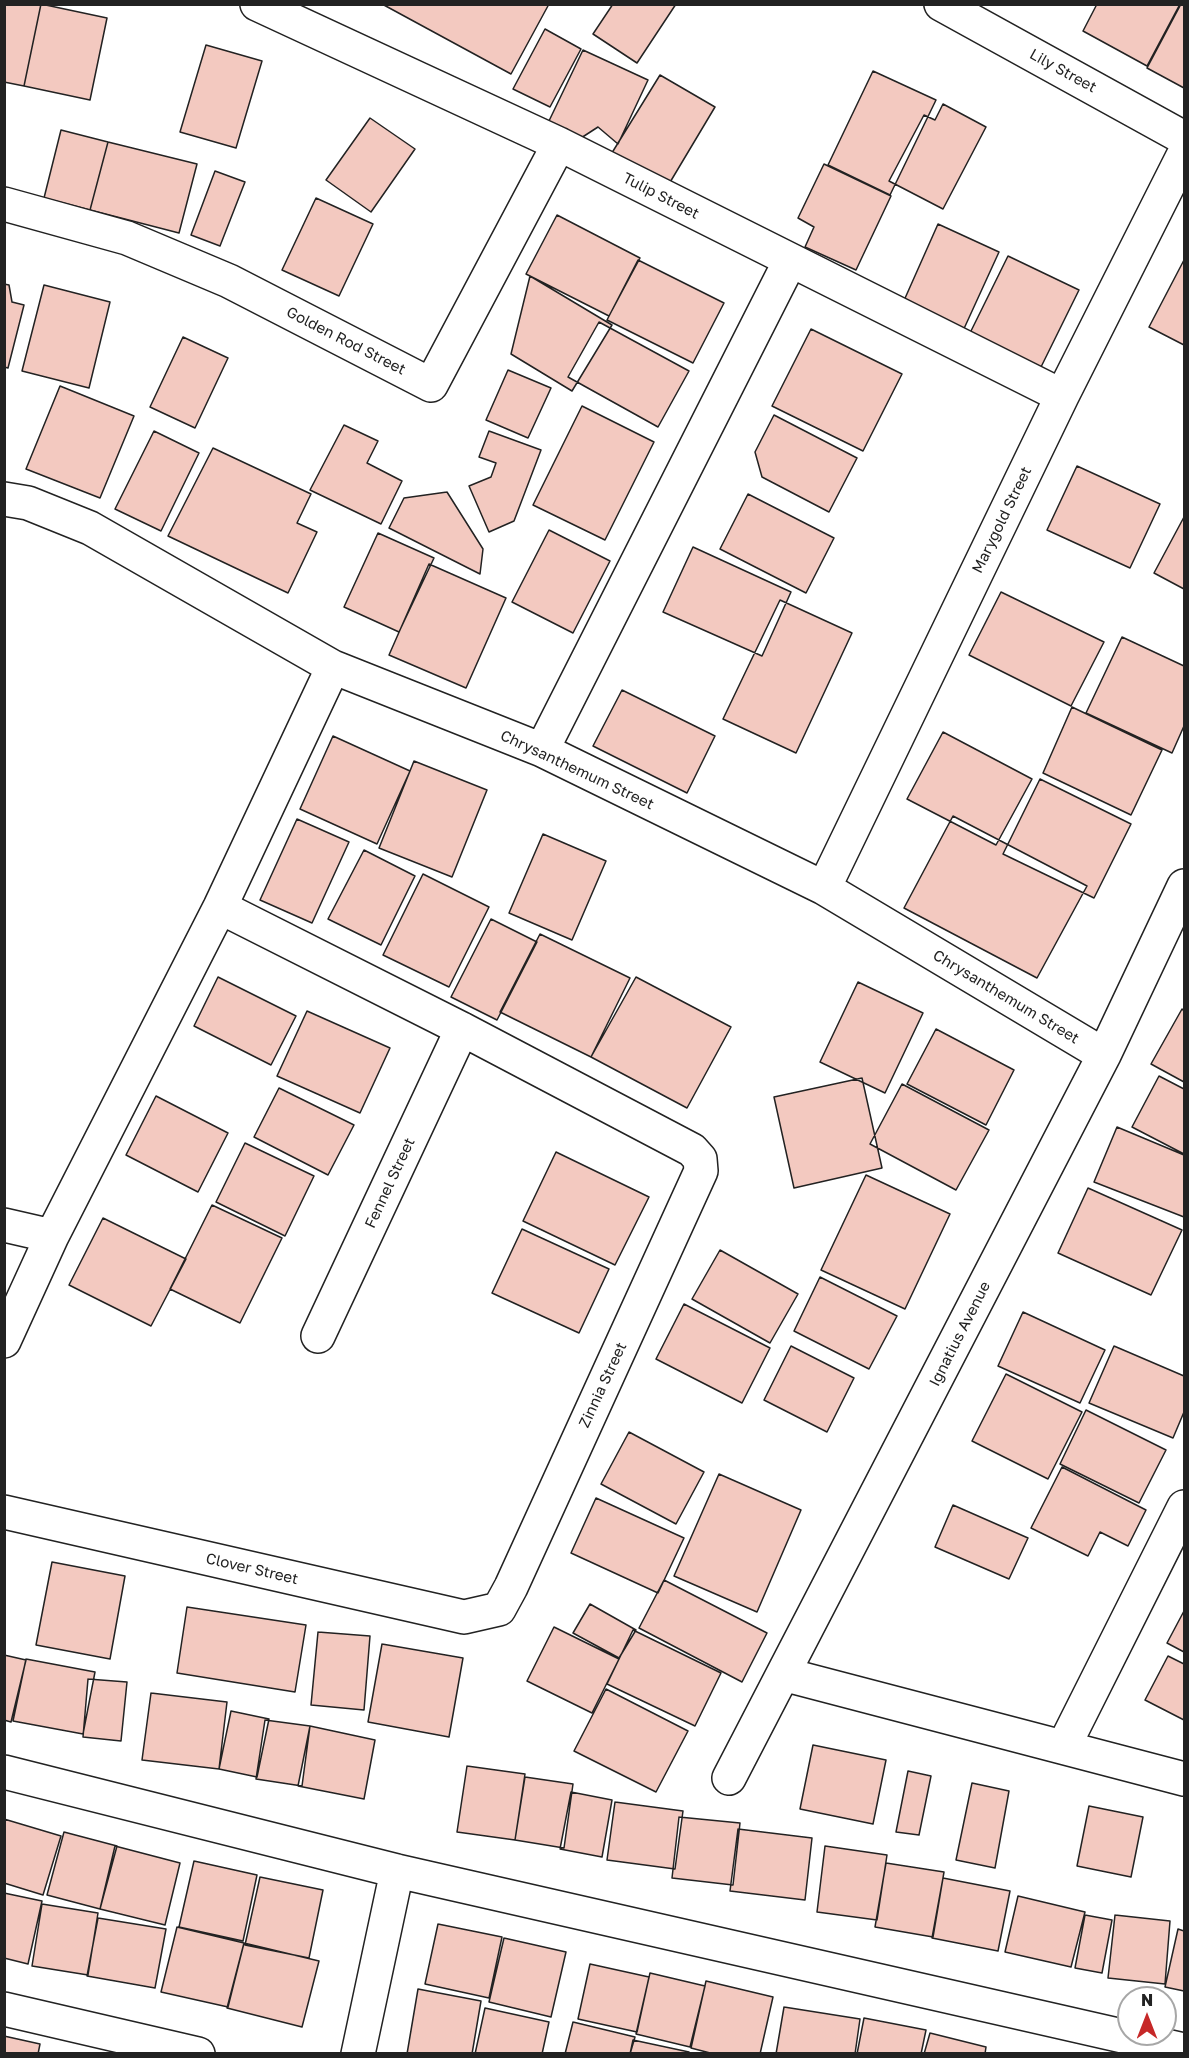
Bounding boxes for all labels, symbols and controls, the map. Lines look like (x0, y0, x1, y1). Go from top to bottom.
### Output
street label: Lily Street (1026, 45, 1100, 97)
street label: Tulip Street (620, 169, 702, 223)
street label: Golden Rod Street (283, 303, 409, 379)
street label: Marygold Street (968, 464, 1036, 576)
street label: Chrysanthemum Street (497, 726, 657, 814)
street label: Chrysanthemum Street (930, 946, 1082, 1048)
street label: Fennel Street (361, 1135, 419, 1231)
street label: Ignatius Avenue (926, 1279, 994, 1389)
street label: Zinnia Street (575, 1339, 631, 1431)
street label: Clover Street (204, 1550, 300, 1588)
north arrow (1117, 1986, 1177, 2046)
text: N (1141, 1990, 1153, 2010)

